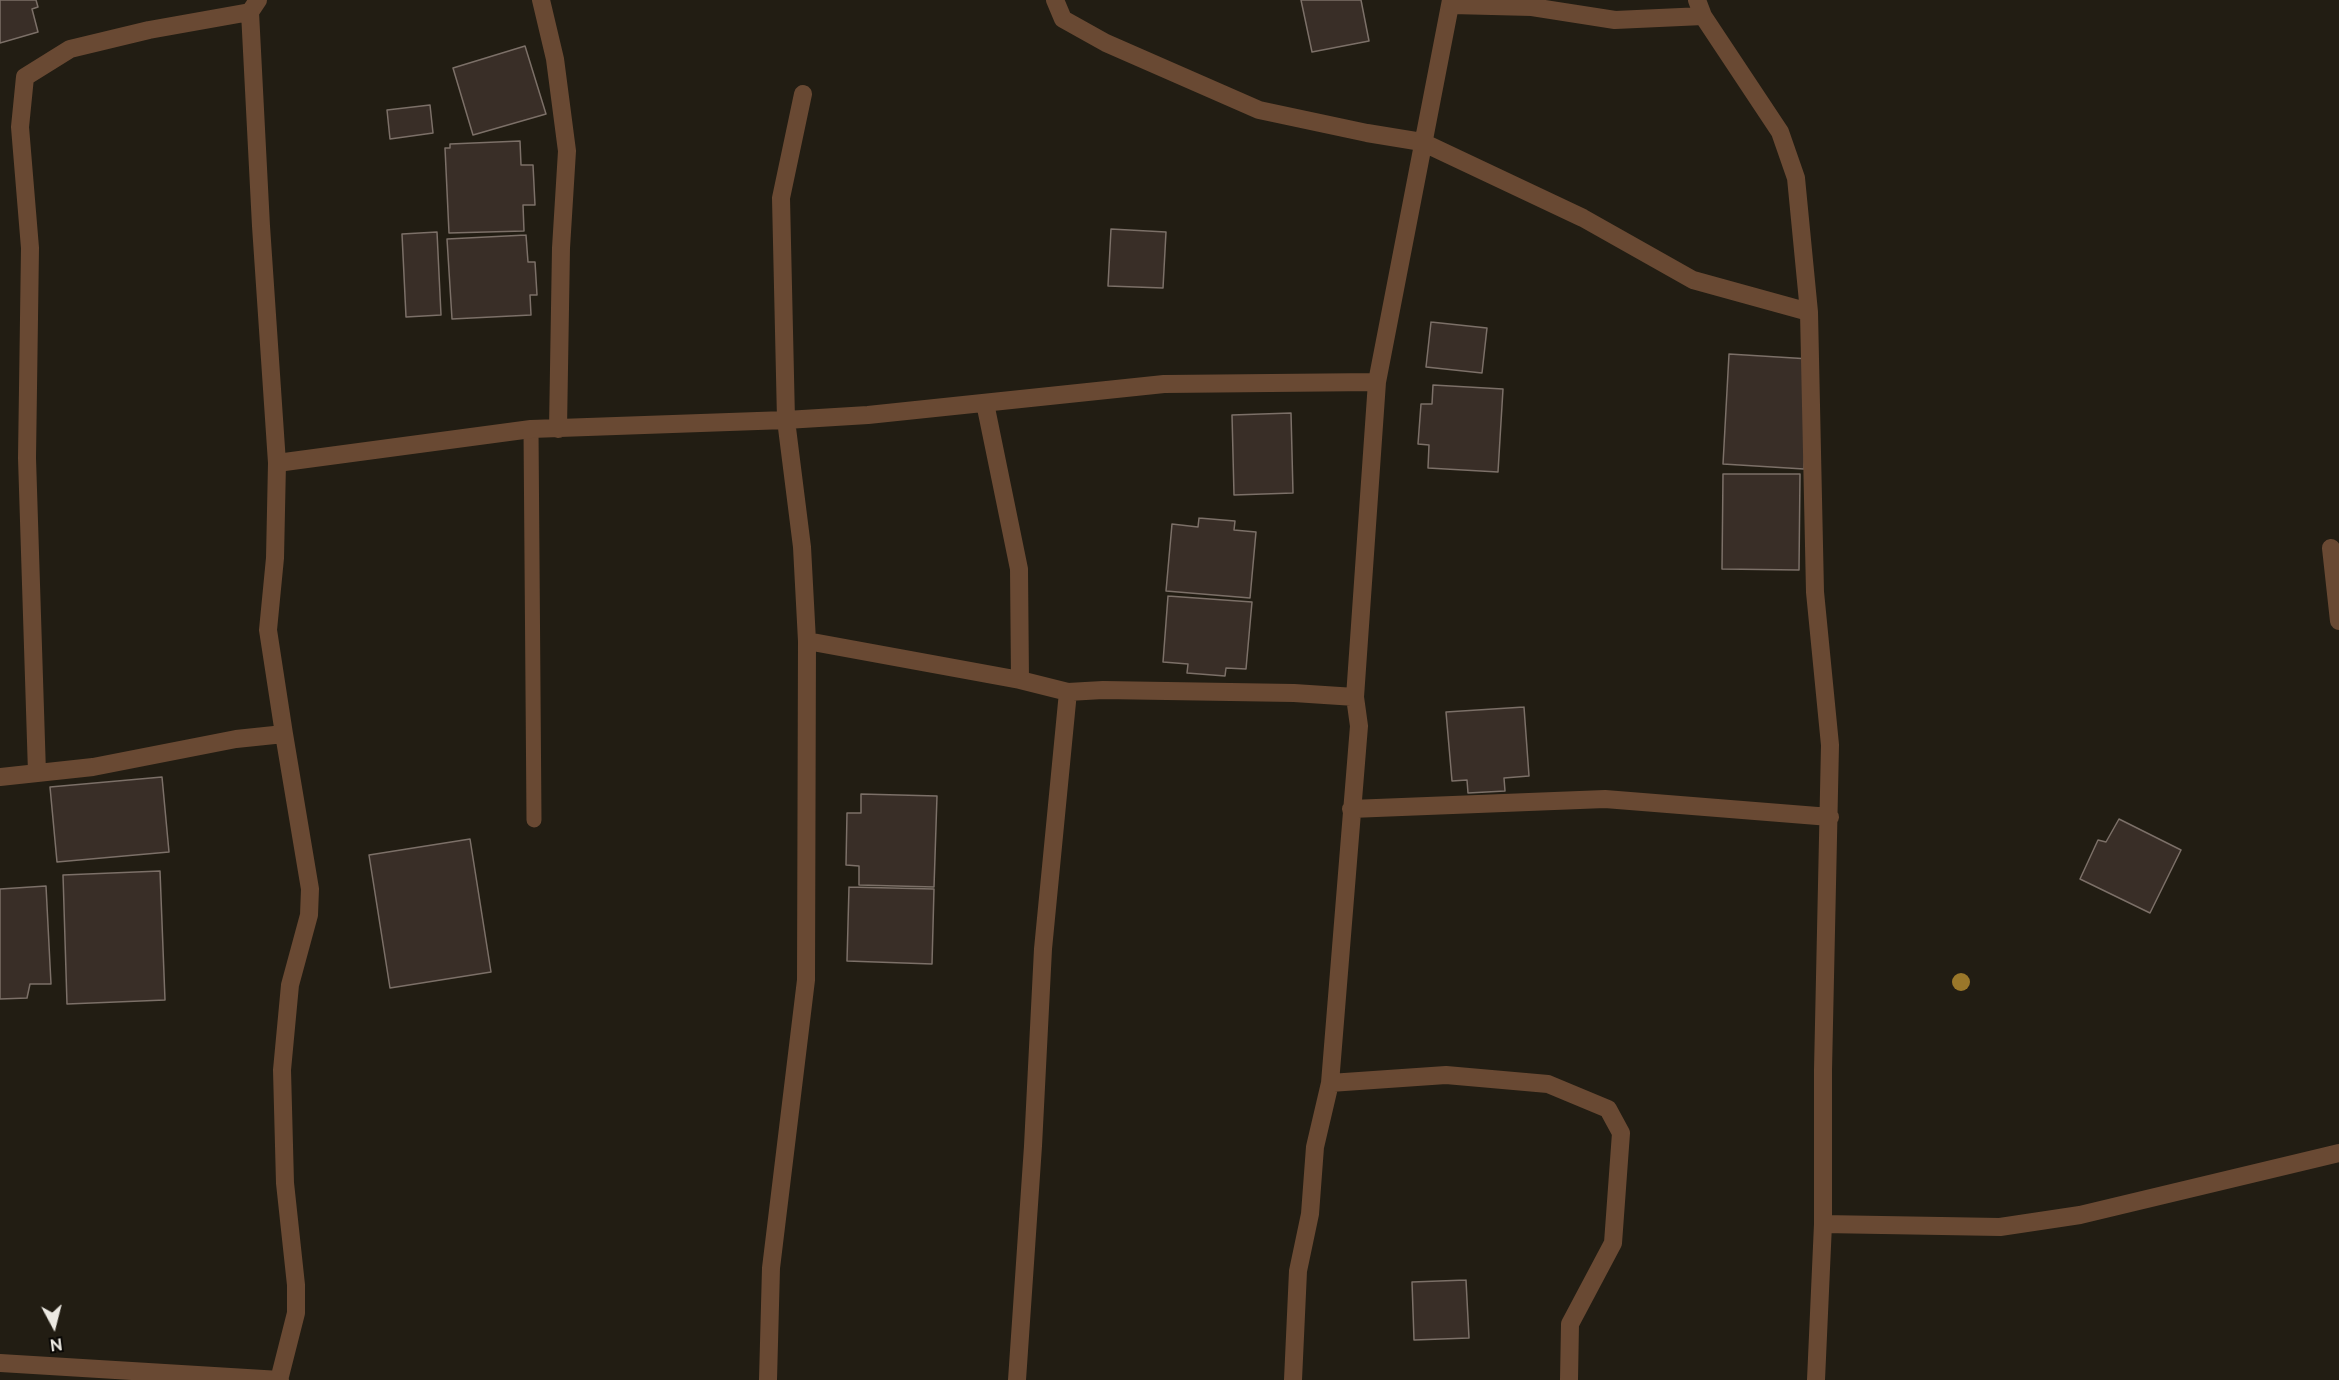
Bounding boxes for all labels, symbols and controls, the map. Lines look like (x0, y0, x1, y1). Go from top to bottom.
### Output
north arrow (24, 1296, 84, 1356)
text: N (49, 1334, 63, 1355)

